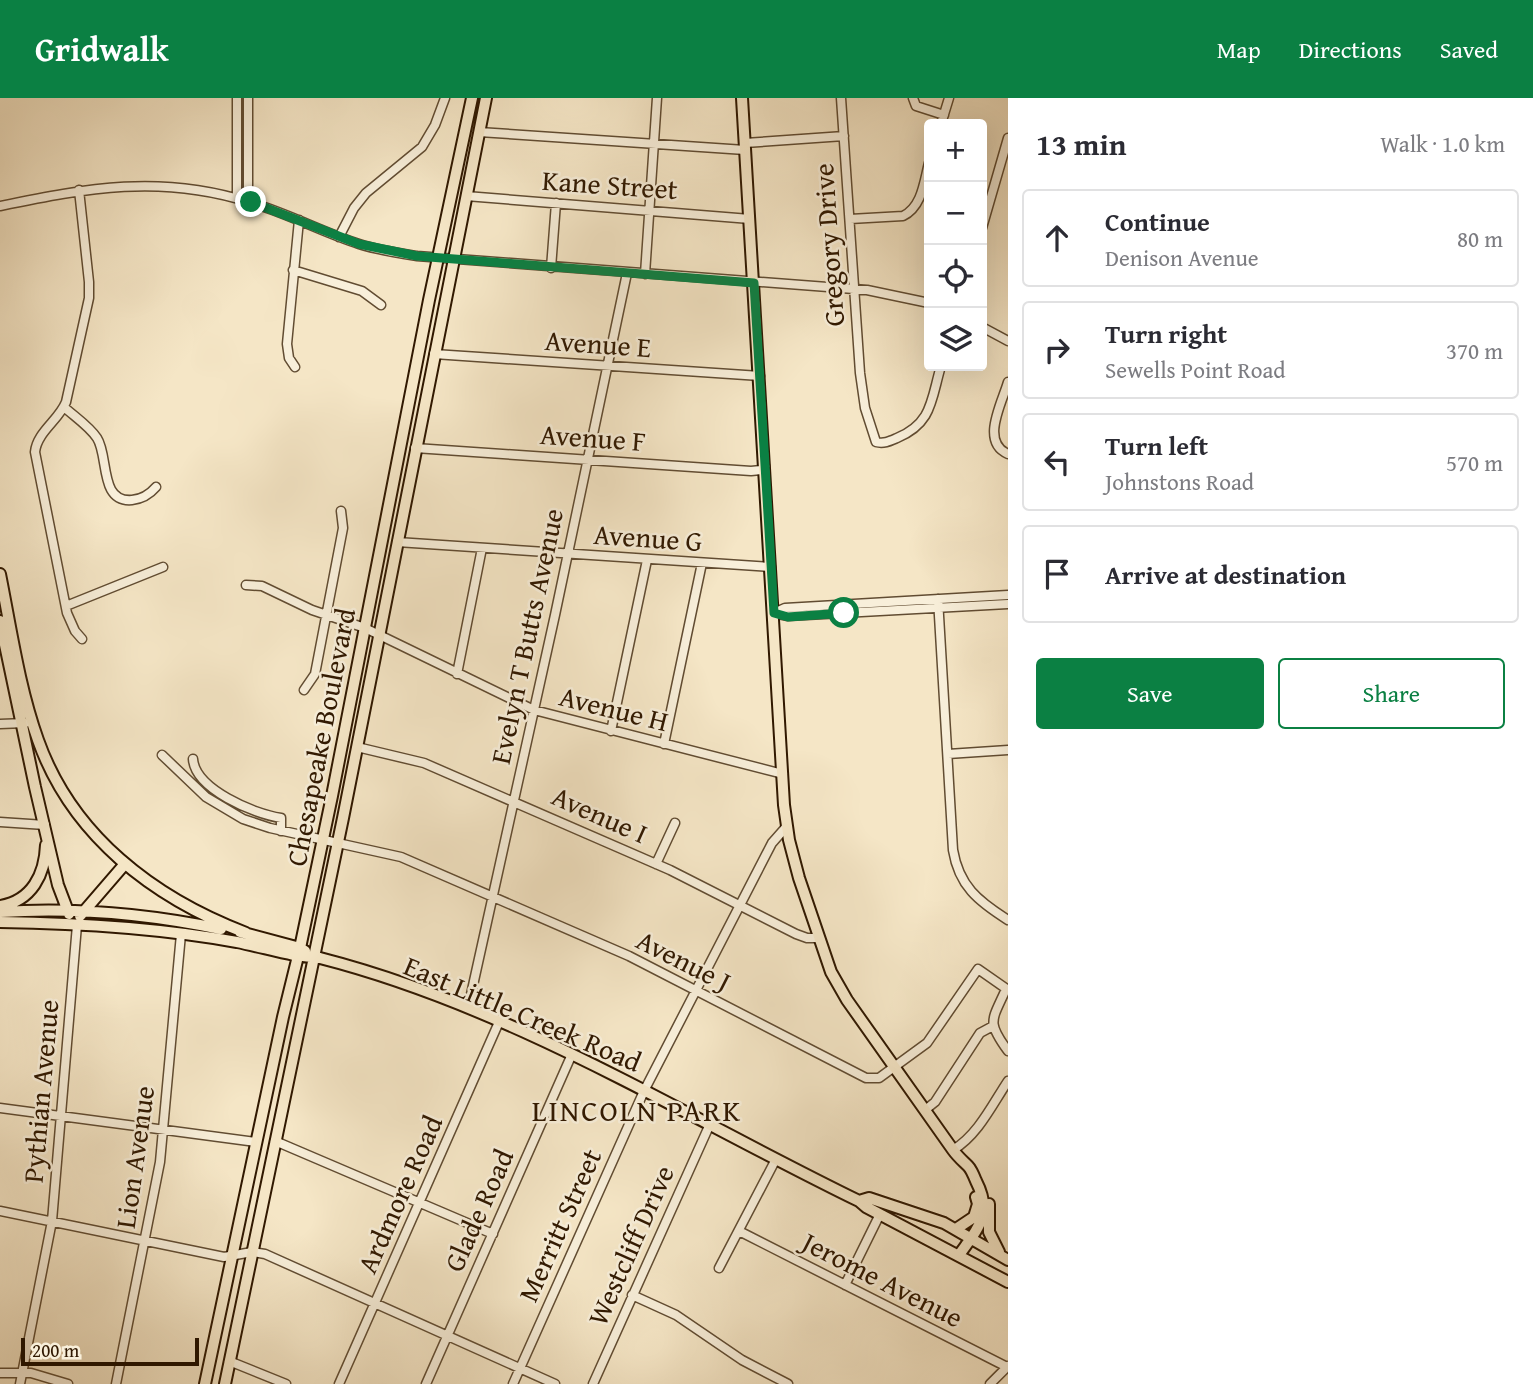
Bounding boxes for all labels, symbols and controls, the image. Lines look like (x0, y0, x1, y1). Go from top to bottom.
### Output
text: Gridwalk (35, 25, 169, 73)
text: Map (1217, 32, 1261, 67)
text: Directions (1299, 32, 1402, 67)
text: Saved (1440, 32, 1498, 67)
map controls (924, 119, 987, 371)
button: + (924, 119, 987, 182)
text: 13 min (1036, 122, 1126, 166)
text: Walk · 1.0 km (1380, 127, 1505, 160)
street label: Kane Street (541, 159, 679, 209)
street label: Gregory Drive (802, 162, 854, 328)
button: − (924, 182, 987, 245)
route end (235, 186, 266, 217)
text: Continue (1105, 202, 1210, 241)
icon: ahead (1038, 219, 1076, 257)
text: 80 m (1457, 222, 1503, 255)
text: Denison Avenue (1105, 241, 1259, 274)
button: locate (924, 245, 987, 308)
button: layers (924, 308, 987, 371)
text: Turn right (1105, 314, 1227, 353)
street label: Avenue E (544, 319, 652, 367)
icon: right (1038, 331, 1076, 369)
text: 370 m (1446, 334, 1503, 367)
text: Sewells Point Road (1105, 353, 1286, 386)
street label: Avenue F (539, 413, 647, 461)
text: Turn left (1105, 426, 1208, 465)
icon: left (1038, 443, 1076, 481)
text: 570 m (1446, 446, 1503, 479)
text: Johnstons Road (1105, 465, 1254, 498)
street label: Evelyn T Butts Avenue (479, 504, 573, 768)
street label: Avenue G (592, 513, 704, 561)
icon: arrive (1038, 555, 1076, 593)
text: Arrive at destination (1105, 555, 1346, 594)
route start (828, 597, 859, 628)
street label: Chesapeake Boulevard (275, 604, 365, 870)
button: Save (1036, 658, 1264, 729)
button: Share (1278, 658, 1505, 729)
street label: Avenue H (555, 675, 673, 741)
street label: Avenue I (546, 775, 654, 853)
street label: Avenue J (630, 919, 738, 1001)
street label: East Little Creek Road (398, 944, 648, 1082)
street label: Pythian Avenue (12, 998, 68, 1184)
street label: Lion Avenue (104, 1083, 164, 1231)
district label: LINCOLN PARK (532, 1088, 742, 1132)
street label: Ardmore Road (346, 1108, 452, 1280)
street label: Glade Road (433, 1142, 523, 1278)
street label: Merritt Street (507, 1142, 611, 1308)
street label: Westcliff Drive (576, 1158, 684, 1332)
street label: Jerome Avenue (793, 1220, 971, 1337)
scale bar (21, 1335, 200, 1367)
text: 200 m (32, 1336, 79, 1364)

